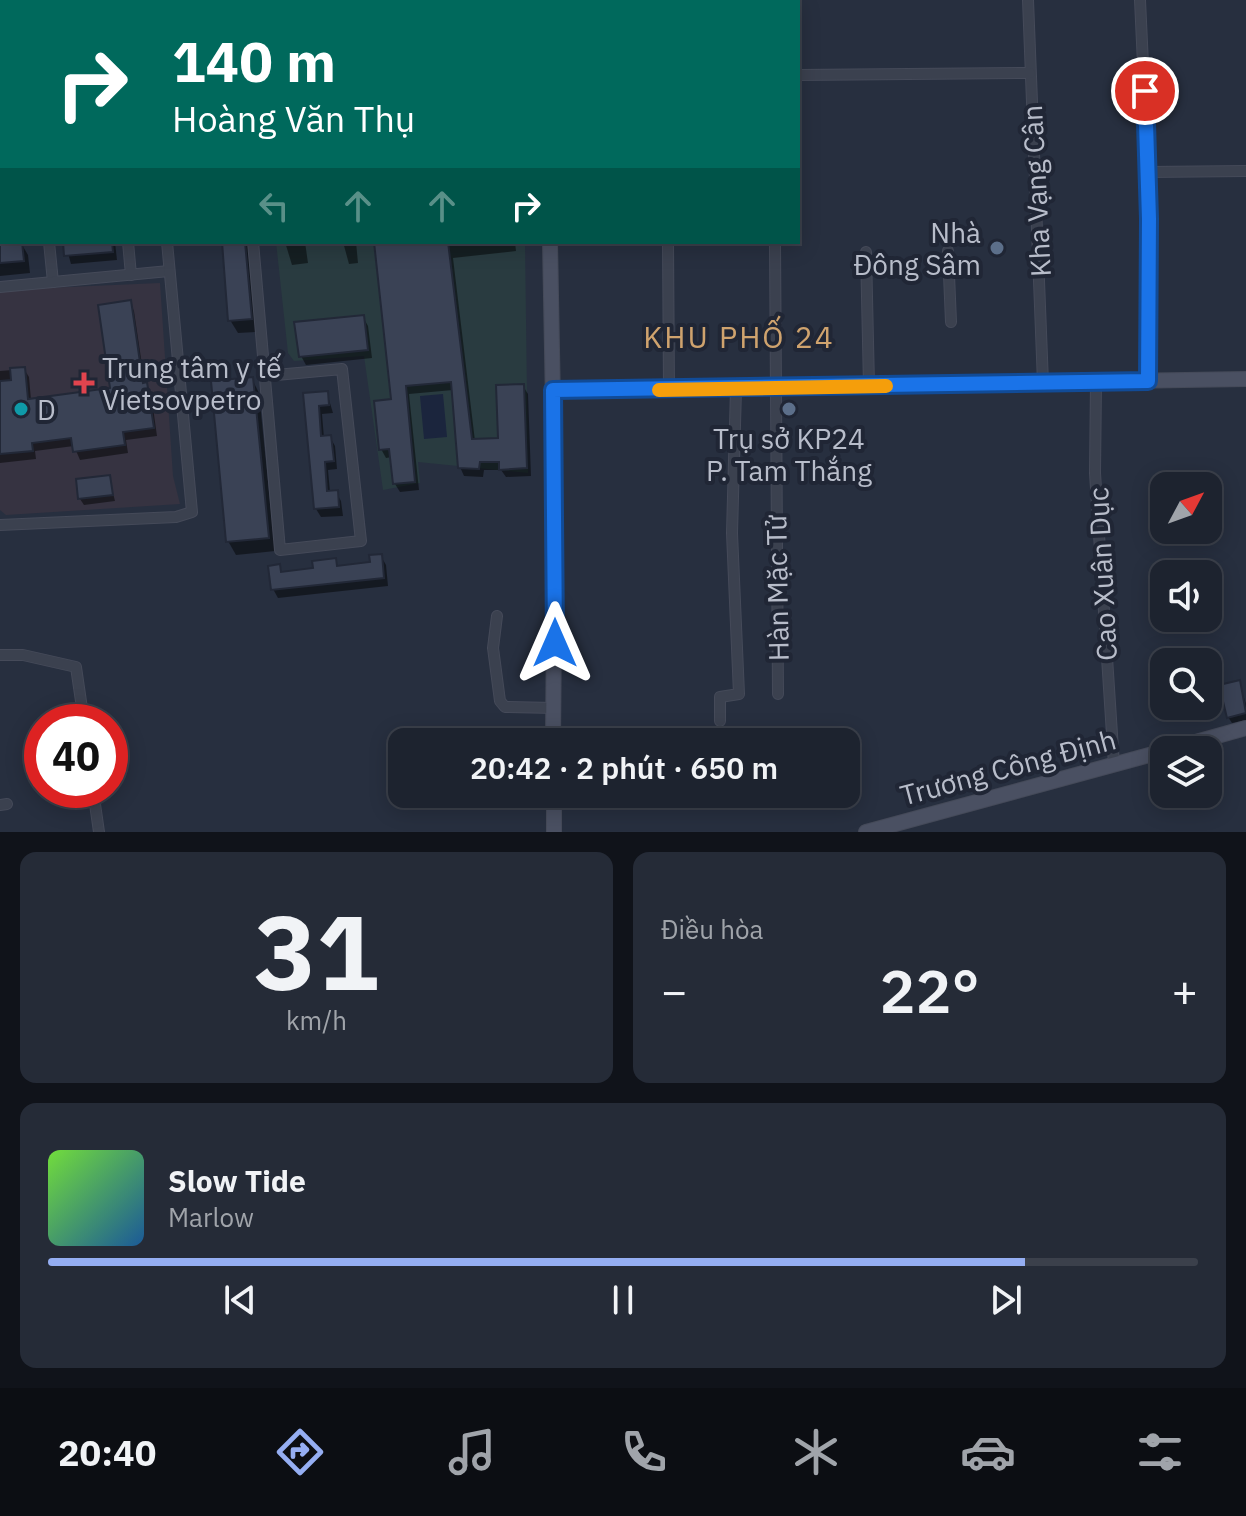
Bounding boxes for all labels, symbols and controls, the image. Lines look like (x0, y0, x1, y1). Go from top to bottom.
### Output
text: 140 m (172, 25, 336, 97)
icon: right (40, 32, 144, 136)
pin (1111, 57, 1179, 125)
icon: arrive (1123, 69, 1167, 113)
text: Hoàng Văn Thụ (172, 95, 415, 142)
street label: Kha Vạng Cân (1013, 104, 1059, 278)
icon: left (252, 184, 296, 228)
icon: ahead (336, 184, 380, 228)
icon: ahead (420, 184, 464, 228)
icon: right (504, 184, 548, 228)
place label: Nhà Đông Sâm (853, 214, 981, 283)
marker: Nhà Đông Sâm (988, 239, 1006, 257)
district label: KHU PHỐ 24 (643, 315, 835, 356)
place label: Trung tâm y tế Vietsovpetro (102, 349, 282, 418)
marker: Trung tâm y tế Vietsovpetro (73, 372, 95, 394)
place label: D (37, 391, 56, 428)
marker: D (12, 400, 30, 418)
marker: Trụ sở KP24 P. Tam Thắng (780, 400, 798, 418)
place label: Trụ sở KP24 P. Tam Thắng (706, 420, 872, 489)
north arrow (1150, 472, 1222, 544)
map controls (1150, 472, 1222, 808)
street label: Cao Xuân Dục (1079, 486, 1125, 662)
street label: Hàn Mặc Tử (757, 515, 797, 661)
button: sound (1150, 560, 1222, 632)
position arrow (513, 601, 597, 685)
button: search (1150, 648, 1222, 720)
speed limit sign: 40 (24, 704, 128, 808)
street label: Trương Công Định (896, 720, 1120, 814)
button: layers (1150, 736, 1222, 808)
text: 20:42 · 2 phút · 650 m (470, 748, 778, 787)
text: 31 (254, 883, 379, 1019)
text: Điều hòa (661, 912, 763, 946)
text: 22° (879, 951, 980, 1030)
text: − (661, 962, 687, 1019)
text: + (1172, 962, 1198, 1019)
text: km/h (286, 1003, 347, 1037)
text: Slow Tide (168, 1161, 306, 1200)
text: Marlow (168, 1200, 254, 1234)
icon: previous (218, 1278, 262, 1322)
icon: pause (601, 1278, 645, 1322)
icon: next (984, 1278, 1028, 1322)
icon: directions (272, 1424, 328, 1480)
icon: music (444, 1424, 500, 1480)
icon: phone (616, 1424, 672, 1480)
icon: climate (788, 1424, 844, 1480)
icon: car (960, 1424, 1016, 1480)
icon: filters (1132, 1424, 1188, 1480)
text: 20:40 (58, 1429, 156, 1476)

